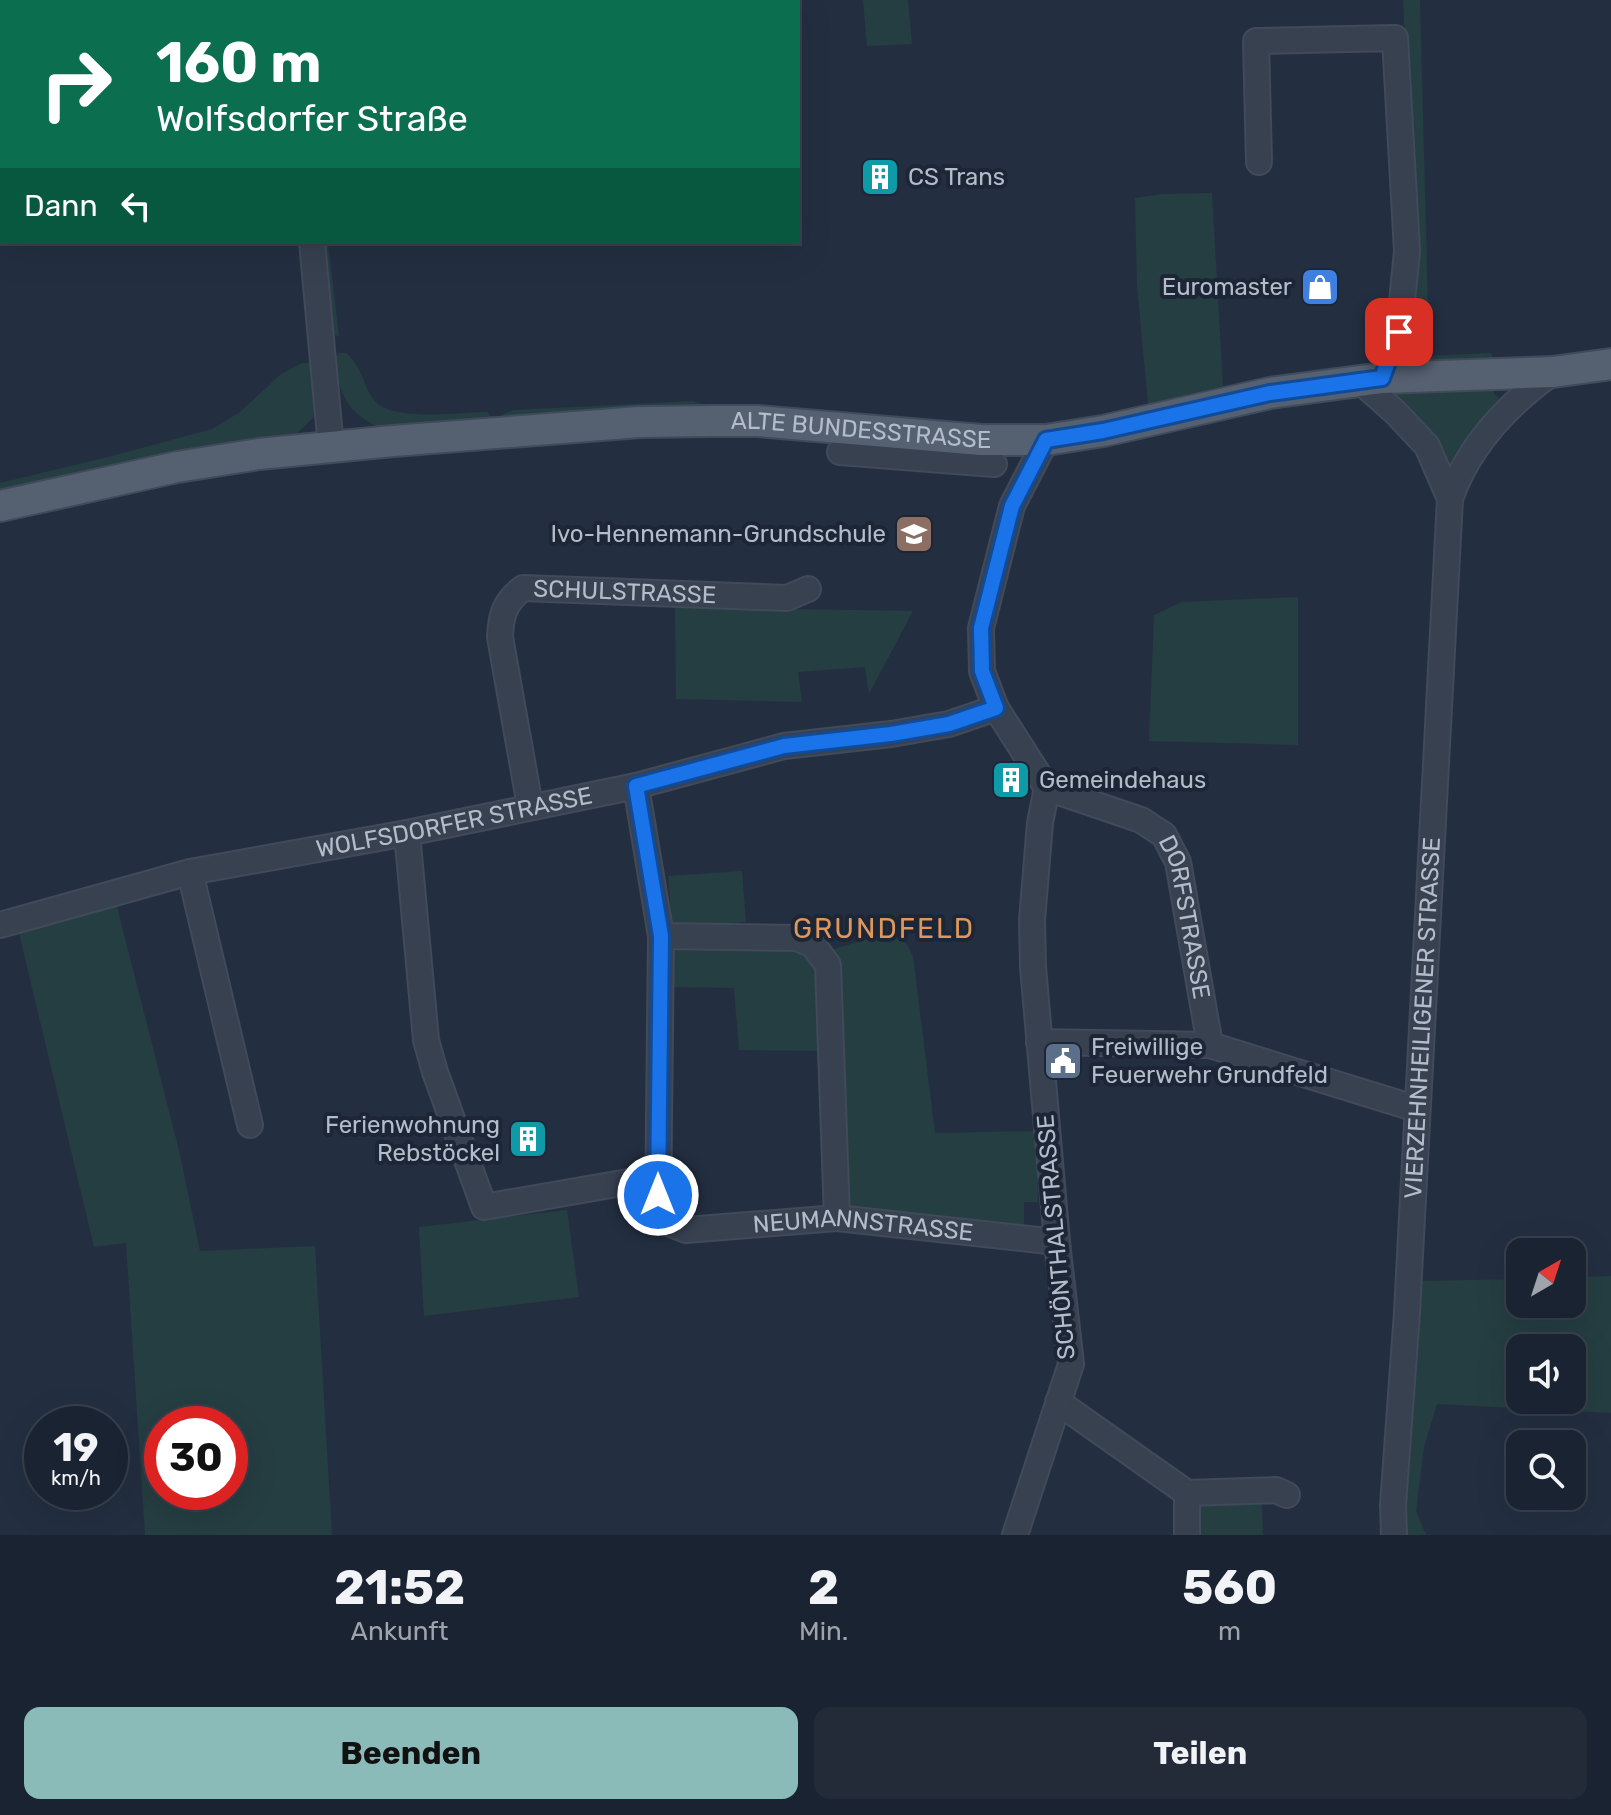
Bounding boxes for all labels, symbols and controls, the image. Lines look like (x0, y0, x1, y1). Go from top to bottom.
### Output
text: 160 m (156, 30, 322, 96)
icon: right (24, 32, 128, 136)
text: Wolfsdorfer Straße (156, 97, 468, 140)
building icon: CS Trans (859, 156, 901, 198)
place label: CS Trans (908, 163, 1005, 191)
icon: left (114, 184, 158, 228)
text: Dann (24, 188, 98, 224)
shop icon: Euromaster (1299, 266, 1341, 308)
place label: Euromaster (1162, 273, 1292, 301)
pin (1365, 298, 1433, 366)
icon: arrive (1377, 310, 1421, 354)
street label: ALTE BUNDESSTRASSE (731, 407, 991, 454)
school or university icon: Ivo-Hennemann-Grundschule (893, 513, 935, 555)
place label: Ivo-Hennemann-Grundschule (550, 520, 886, 548)
street label: SCHULSTRASSE (533, 574, 717, 609)
building icon: Gemeindehaus (990, 759, 1032, 801)
place label: Gemeindehaus (1039, 766, 1206, 794)
street label: WOLFSDORFER STRASSE (314, 781, 595, 863)
street label: DORFSTRASSE (1153, 830, 1216, 1001)
street label: VIERZEHNHEILIGENER STRASSE (1399, 836, 1446, 1199)
district label: GRUNDFELD (793, 912, 975, 945)
place label: Freiwillige Feuerwehr Grundfeld (1091, 1033, 1328, 1089)
public building icon: Freiwillige Feuerwehr Grundfeld (1042, 1040, 1084, 1082)
place label: Ferienwohnung Rebstöckel (325, 1111, 500, 1167)
street label: SCHÖNTHALSTRASSE (1031, 1113, 1081, 1361)
building icon: Ferienwohnung Rebstöckel (507, 1118, 549, 1160)
position arrow (616, 1153, 700, 1237)
street label: NEUMANNSTRASSE (752, 1204, 975, 1247)
north arrow (1506, 1238, 1586, 1318)
map controls (1506, 1238, 1586, 1510)
button: sound (1506, 1334, 1586, 1414)
speed limit sign: 30 (144, 1406, 248, 1510)
text: 19 (53, 1424, 99, 1471)
button: search (1506, 1430, 1586, 1510)
text: km/h (51, 1466, 101, 1490)
text: 21:52 (334, 1559, 465, 1616)
text: 2 (808, 1559, 839, 1616)
text: 560 (1182, 1559, 1277, 1616)
text: Ankunft (351, 1616, 449, 1647)
text: Min. (799, 1616, 848, 1647)
text: m (1218, 1616, 1241, 1647)
button: Beenden (24, 1707, 798, 1799)
button: Teilen (814, 1707, 1587, 1799)

